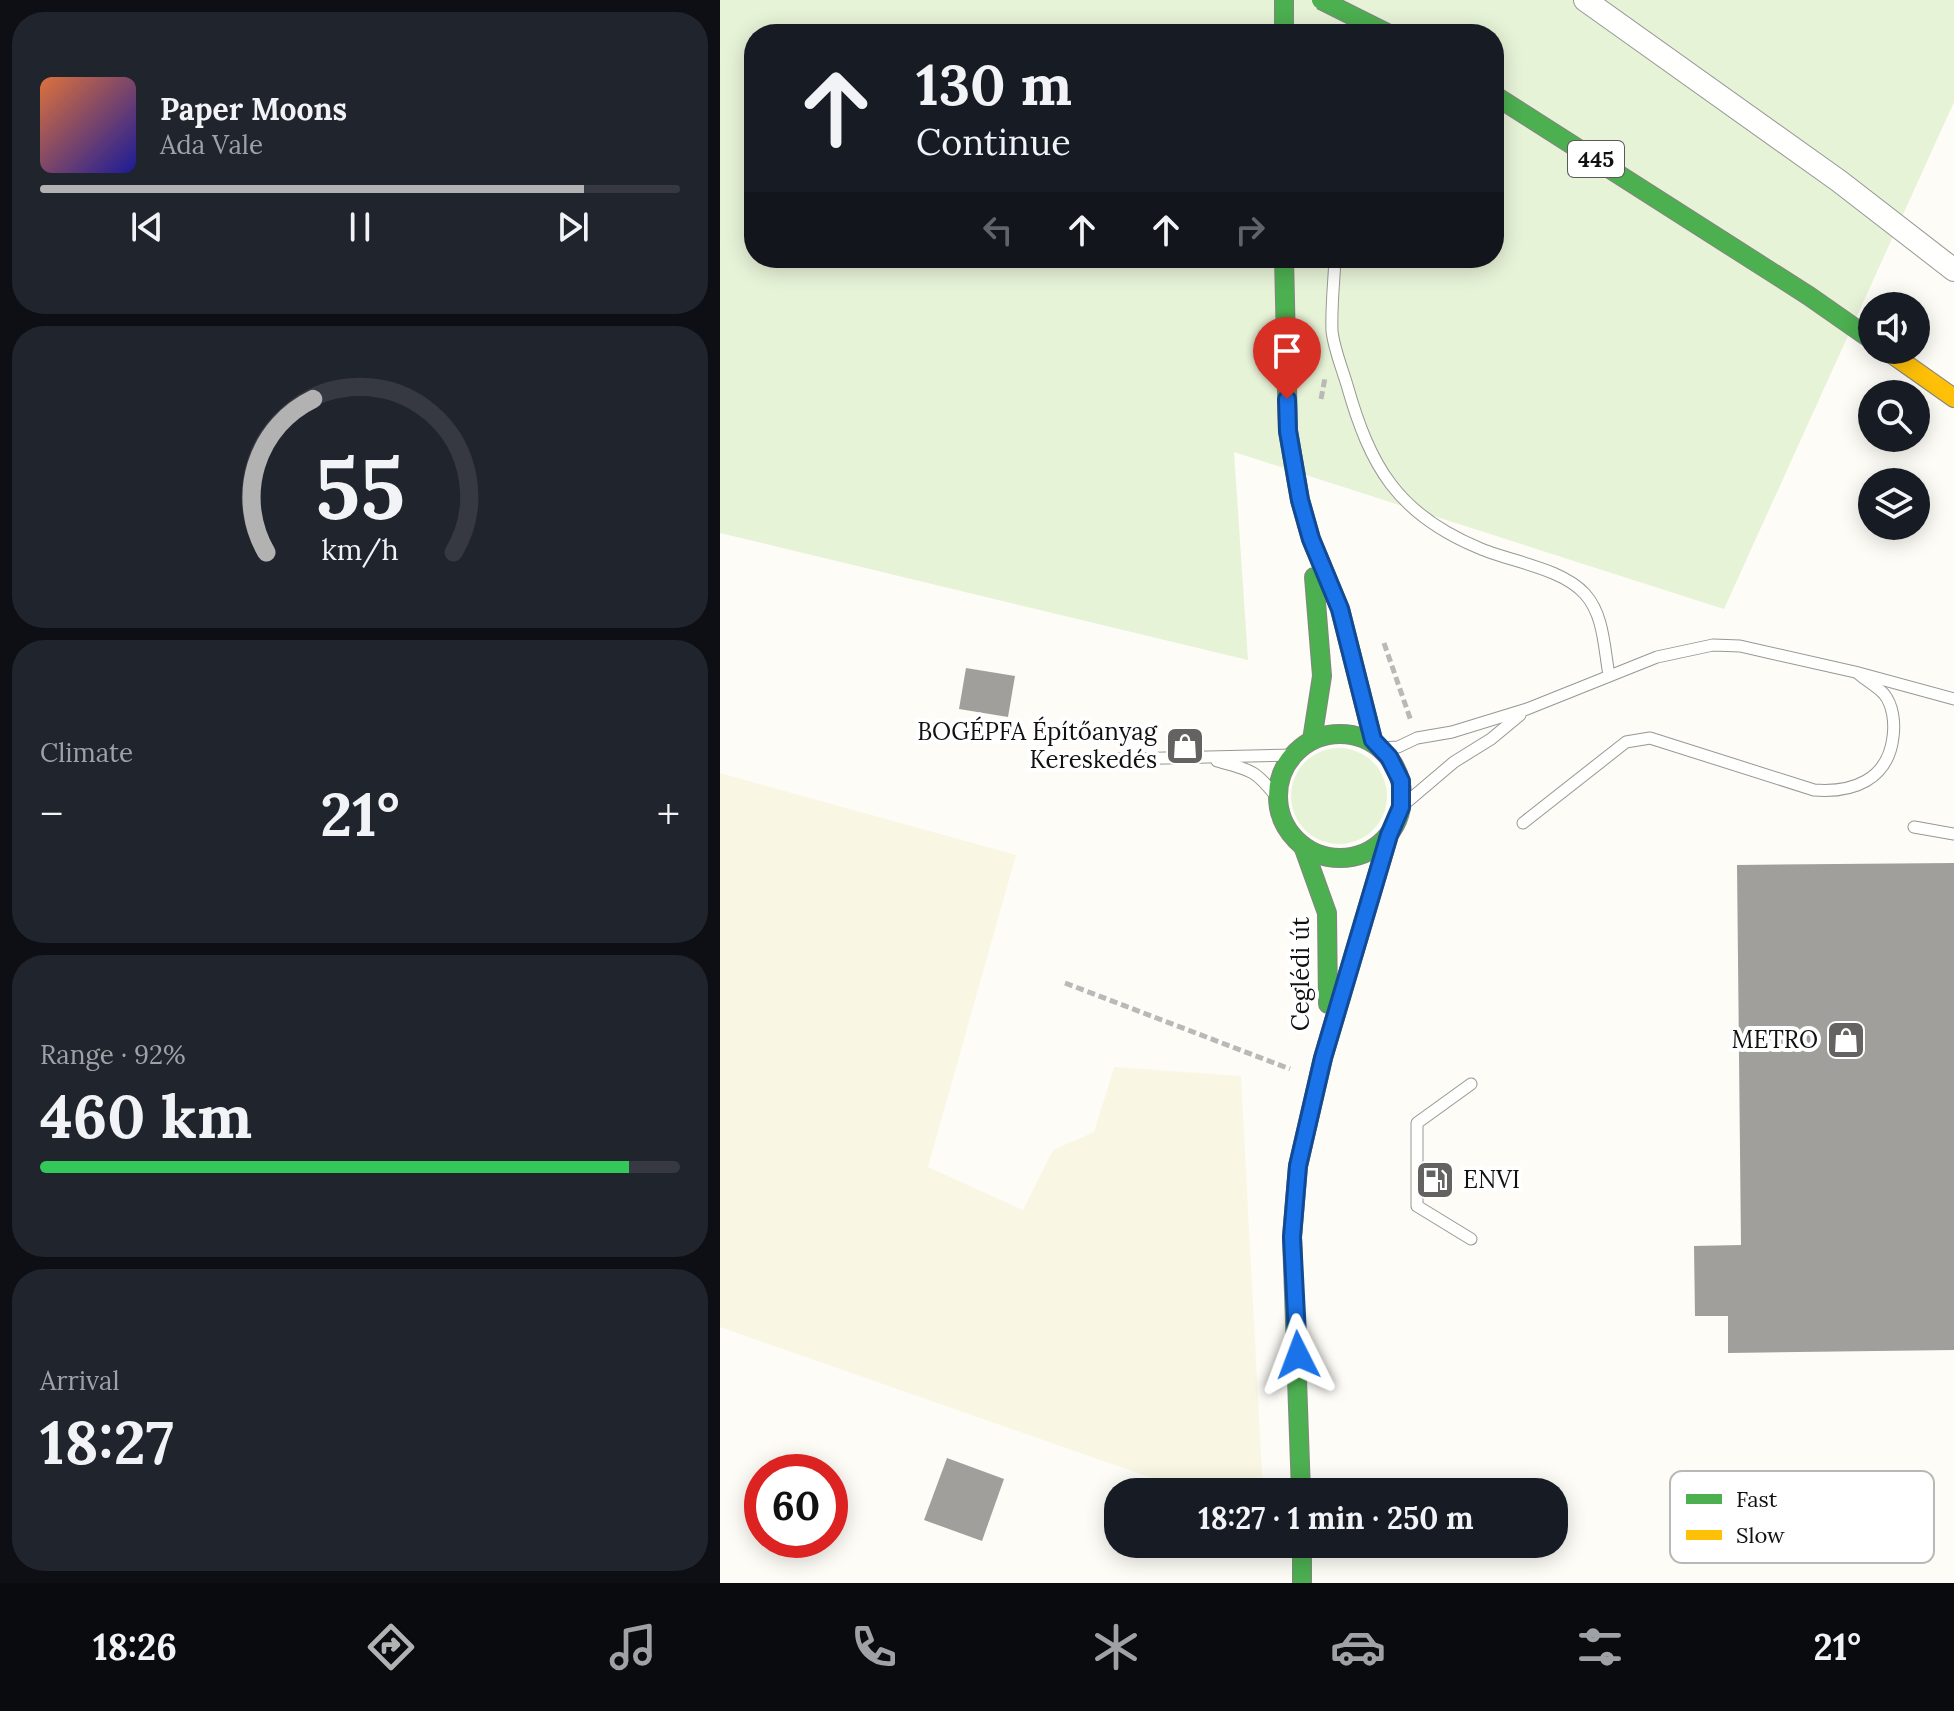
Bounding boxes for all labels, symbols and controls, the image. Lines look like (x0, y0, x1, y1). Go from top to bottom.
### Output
text: 130 m (916, 49, 1072, 120)
icon: ahead (784, 56, 888, 160)
text: Paper Moons (160, 90, 347, 128)
text: Continue (916, 119, 1071, 165)
text: Ada Vale (160, 128, 263, 161)
road number: 445 (1568, 141, 1624, 177)
icon: previous (125, 205, 169, 249)
icon: pause (338, 205, 382, 249)
icon: next (551, 205, 595, 249)
icon: left (976, 208, 1020, 252)
icon: ahead (1060, 208, 1104, 252)
icon: ahead (1144, 208, 1188, 252)
icon: right (1228, 208, 1272, 252)
map controls (1858, 292, 1930, 540)
button: sound (1858, 292, 1930, 364)
pin (1253, 317, 1321, 399)
icon: arrive (1265, 329, 1309, 373)
button: search (1858, 380, 1930, 452)
text: 55 (315, 435, 405, 542)
button: layers (1858, 468, 1930, 540)
text: km/h (321, 531, 399, 568)
place label: BOGÉPFA Építőanyag Kereskedés (917, 716, 1158, 775)
shop icon: BOGÉPFA Építőanyag Kereskedés (1164, 725, 1206, 767)
text: Climate (40, 736, 133, 769)
text: 21° (320, 776, 400, 852)
text: − (40, 786, 63, 842)
text: + (657, 786, 680, 842)
street label: Ceglédi út (1285, 916, 1316, 1031)
shop icon: METRO (1825, 1019, 1867, 1061)
place label: METRO (1732, 1024, 1818, 1055)
text: Range · 92% (40, 1038, 186, 1071)
text: 460 km (40, 1078, 252, 1154)
fuel station icon: ENVI (1414, 1159, 1456, 1201)
place label: ENVI (1463, 1164, 1520, 1195)
position arrow (1256, 1313, 1340, 1397)
text: Arrival (40, 1364, 119, 1397)
text: 18:27 (40, 1404, 174, 1480)
speed limit sign: 60 (744, 1454, 848, 1558)
legend (1670, 1471, 1934, 1563)
text: Fast (1736, 1485, 1778, 1513)
text: 18:27 · 1 min · 250 m (1198, 1499, 1474, 1537)
text: Slow (1736, 1521, 1785, 1549)
icon: directions (363, 1619, 419, 1675)
icon: music (605, 1619, 661, 1675)
icon: phone (846, 1619, 902, 1675)
icon: climate (1088, 1619, 1144, 1675)
icon: car (1330, 1619, 1386, 1675)
icon: filters (1572, 1619, 1628, 1675)
text: 18:26 (93, 1624, 177, 1670)
text: 21° (1813, 1624, 1861, 1670)

